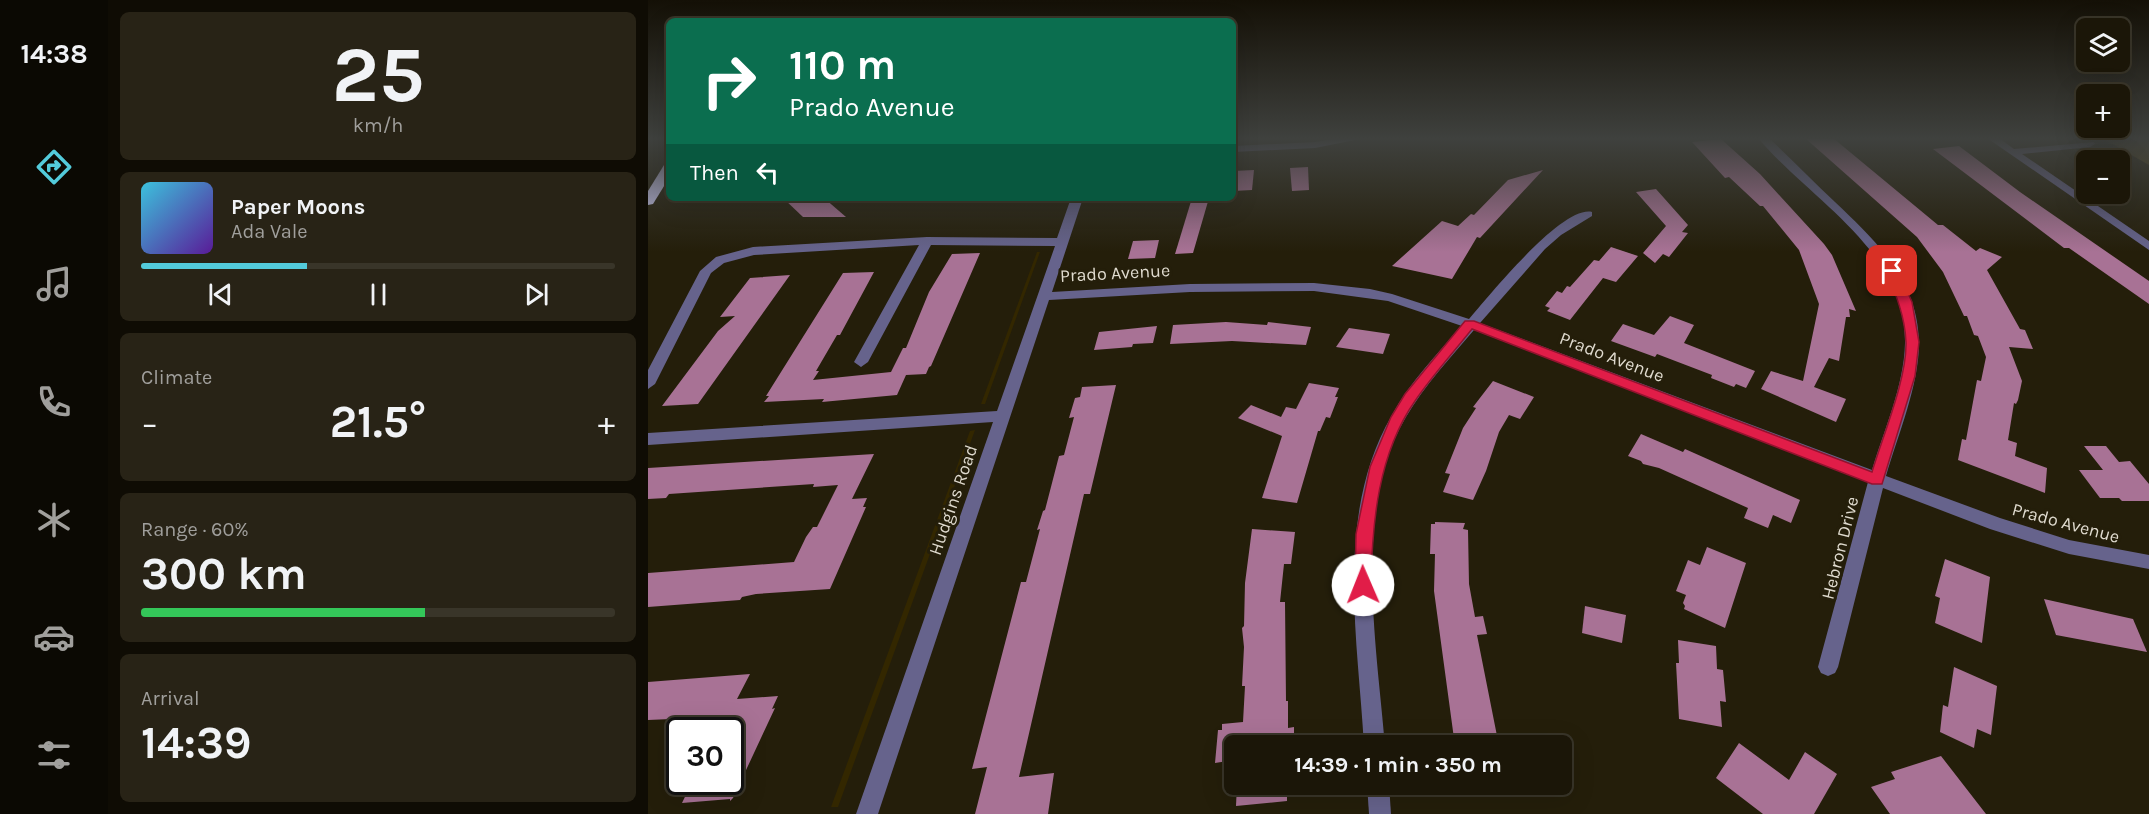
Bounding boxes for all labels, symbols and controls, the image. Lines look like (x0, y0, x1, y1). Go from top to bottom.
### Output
map controls (2076, 18, 2130, 204)
button: layers (2076, 18, 2130, 72)
text: 25 (332, 29, 424, 121)
text: 14:38 (20, 38, 88, 70)
text: 110 m (789, 40, 896, 90)
icon: right (690, 42, 768, 120)
button: + (2076, 84, 2130, 138)
text: Prado Avenue (789, 91, 955, 123)
text: km/h (353, 114, 403, 137)
icon: directions (33, 146, 75, 188)
button: − (2076, 150, 2130, 204)
icon: left (751, 156, 784, 189)
text: Then (690, 160, 739, 186)
text: Paper Moons (231, 194, 365, 220)
text: Ada Vale (231, 220, 308, 243)
pin (1866, 245, 1917, 296)
icon: arrive (1875, 254, 1908, 287)
street label: Prado Avenue (1059, 259, 1171, 287)
icon: music (33, 263, 75, 305)
icon: previous (204, 278, 237, 311)
icon: pause (362, 278, 395, 311)
icon: next (520, 278, 553, 311)
street label: Prado Avenue (1557, 327, 1667, 387)
text: Climate (141, 366, 212, 389)
icon: phone (33, 381, 75, 423)
text: 21.5° (330, 396, 426, 448)
text: − (141, 404, 158, 442)
text: + (598, 404, 615, 442)
street label: Hudgins Road (924, 442, 982, 558)
street label: Hebron Drive (1817, 494, 1863, 602)
street label: Prado Avenue (2010, 498, 2122, 548)
icon: climate (33, 499, 75, 541)
text: Range · 60% (141, 518, 249, 541)
text: 300 km (141, 548, 307, 600)
position arrow (1331, 553, 1395, 617)
icon: car (33, 616, 75, 658)
text: Arrival (141, 687, 200, 710)
text: 14:39 (141, 717, 251, 769)
speed limit sign: 30 (666, 717, 744, 795)
icon: filters (33, 734, 75, 776)
text: 14:39 · 1 min · 350 m (1294, 752, 1502, 778)

